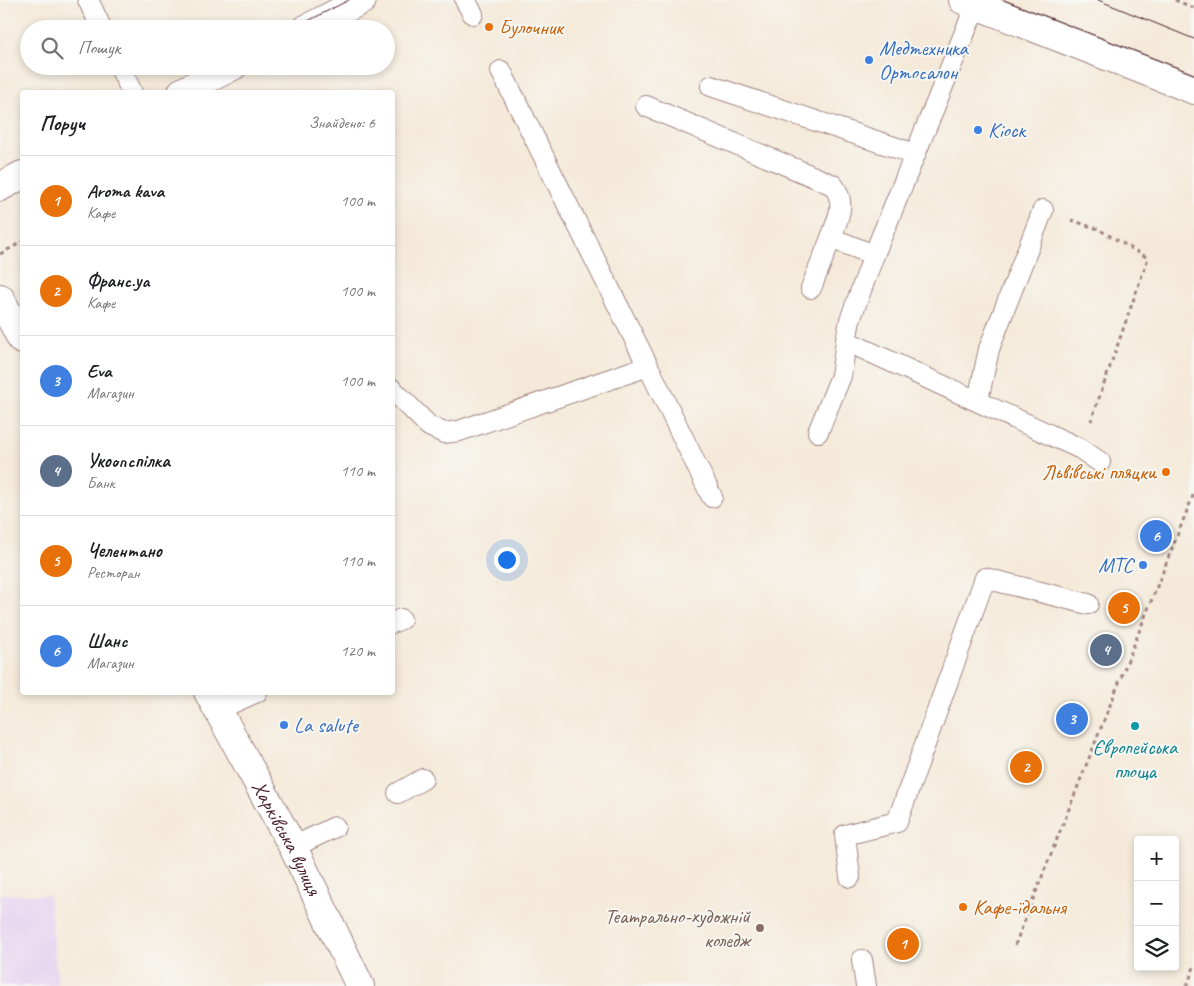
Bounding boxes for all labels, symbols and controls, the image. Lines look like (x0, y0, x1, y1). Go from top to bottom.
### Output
place label: Булочник (499, 14, 565, 40)
search box (20, 20, 395, 75)
marker: Булочник (483, 21, 495, 33)
icon: search (38, 34, 66, 62)
place label: Медтехника Ортосалон (879, 35, 970, 85)
text: Пошук (78, 36, 120, 60)
marker: Медтехника Ортосалон (863, 54, 875, 66)
text: Поруч (40, 110, 85, 136)
text: Знайдено: 6 (309, 113, 375, 133)
place label: Кіоск (988, 117, 1027, 143)
marker: Кіоск (972, 124, 984, 136)
text: Aroma kava (87, 179, 164, 203)
text: 1 (52, 191, 60, 211)
text: 100 m (341, 191, 375, 211)
text: Кафе (87, 203, 115, 223)
text: Франс.уа (87, 269, 150, 293)
text: 2 (52, 281, 60, 301)
text: 100 m (341, 281, 375, 301)
text: Кафе (87, 293, 115, 313)
text: Eva (87, 359, 112, 383)
text: 3 (52, 371, 60, 391)
text: 100 m (341, 371, 375, 391)
text: Магазин (87, 383, 134, 403)
text: Укоопспілка (87, 449, 170, 473)
place label: Львівські пляцки (1042, 459, 1158, 485)
text: 4 (52, 461, 60, 481)
text: 110 m (341, 461, 375, 481)
marker: Львівські пляцки (1160, 466, 1172, 478)
text: Банк (87, 473, 115, 493)
pin: 6 (1140, 517, 1172, 555)
text: Челентано (87, 539, 162, 563)
your location (494, 547, 520, 573)
text: 5 (53, 551, 59, 571)
text: 110 m (341, 551, 375, 571)
place label: МТС (1098, 552, 1136, 578)
marker: МТС (1137, 559, 1149, 571)
text: Ресторан (87, 563, 140, 583)
pin: 5 (1108, 589, 1140, 627)
text: Шанс (87, 629, 127, 653)
pin: 4 (1090, 631, 1122, 669)
text: 6 (52, 641, 60, 661)
text: 120 m (341, 641, 375, 661)
text: Магазин (87, 653, 134, 673)
pin: 3 (1056, 700, 1088, 738)
place label: La salute (294, 712, 360, 738)
marker: La salute (278, 719, 290, 731)
marker: Європейська площа (1129, 720, 1141, 732)
place label: Європейська площа (1093, 734, 1179, 784)
pin: 2 (1010, 748, 1042, 786)
street label: Харківська вулиця (246, 776, 328, 901)
map controls (1134, 836, 1179, 971)
button: + (1134, 836, 1179, 881)
button: − (1134, 881, 1179, 926)
place label: Кафе-їдальня (973, 894, 1067, 920)
marker: Кафе-їдальня (957, 901, 969, 913)
place label: Театрально-художній коледж (605, 903, 752, 953)
marker: Театрально-художній коледж (754, 922, 766, 934)
pin: 1 (887, 925, 919, 963)
button: layers (1134, 926, 1179, 971)

